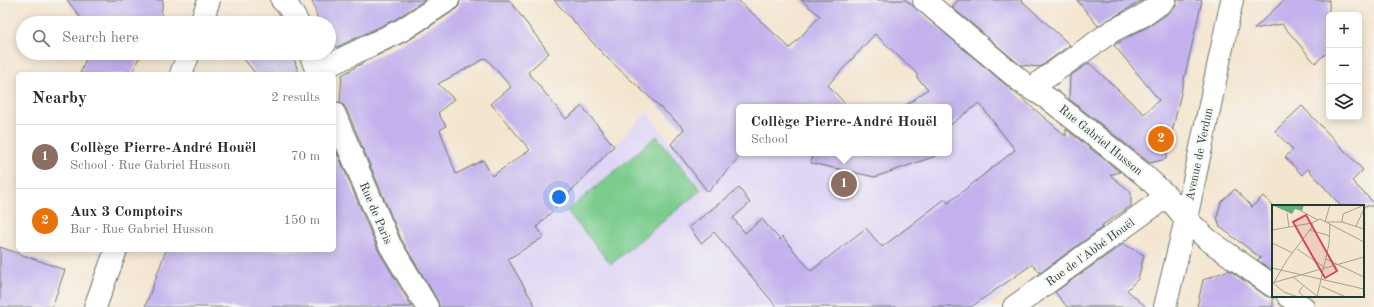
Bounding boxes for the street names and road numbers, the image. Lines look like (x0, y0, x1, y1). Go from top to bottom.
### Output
street label: Rue Gabriel Husson (1056, 104, 1145, 178)
street label: Avenue de Verdun (1184, 106, 1216, 202)
street label: Rue de Paris (357, 181, 393, 246)
street label: Rue de l'Abbé Houël (1044, 217, 1137, 289)

